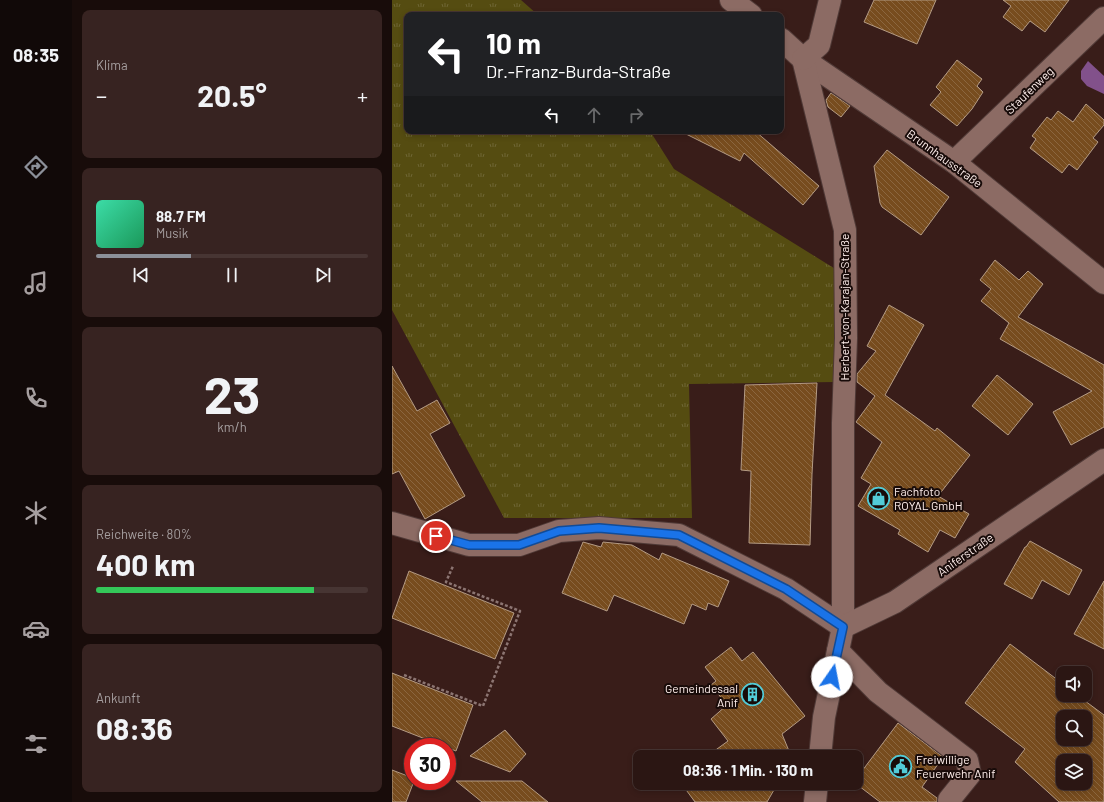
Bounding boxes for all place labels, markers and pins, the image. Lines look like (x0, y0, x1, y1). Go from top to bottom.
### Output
place label: Fachfoto ROYAL GmbH (894, 484, 963, 512)
shop icon: Fachfoto ROYAL GmbH (865, 485, 891, 511)
pin (419, 519, 453, 553)
place label: Gemeindesaal Anif (665, 681, 738, 709)
building icon: Gemeindesaal Anif (740, 682, 766, 708)
place label: Freiwillige Feuerwehr Anif (916, 752, 995, 780)
public building icon: Freiwillige Feuerwehr Anif (888, 753, 914, 779)

